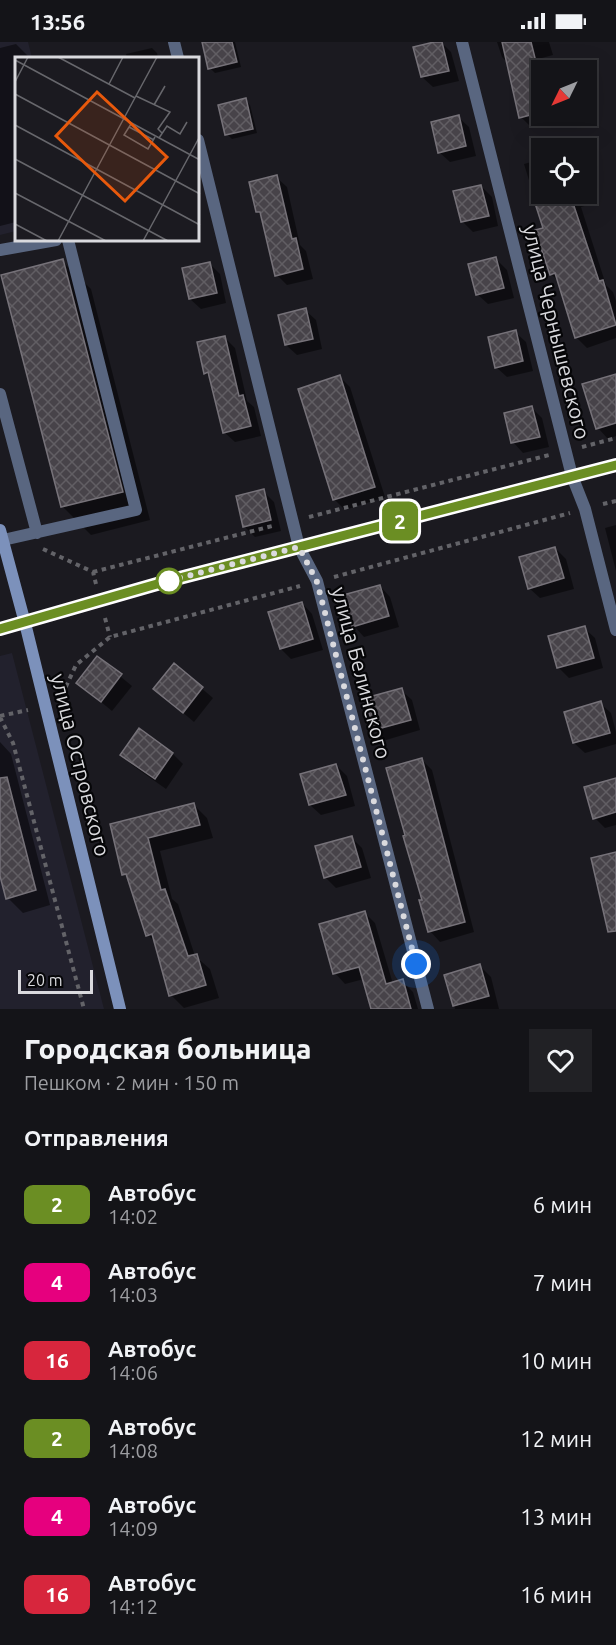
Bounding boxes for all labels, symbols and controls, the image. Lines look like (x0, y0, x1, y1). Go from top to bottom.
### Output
text: 13:56 (30, 9, 85, 34)
inset map (15, 57, 200, 242)
north arrow (531, 60, 597, 126)
map controls (531, 60, 597, 204)
button: locate (531, 138, 597, 204)
street label: улица Чернышевского (519, 222, 595, 442)
line badge: 2 (380, 502, 420, 540)
text: 2 (394, 509, 406, 533)
unlabelled marker (156, 568, 182, 594)
street label: улица Белинского (327, 584, 396, 761)
street label: улица Островского (47, 671, 115, 859)
your location (401, 949, 431, 979)
scale bar (18, 967, 93, 995)
text: 20 m (27, 971, 63, 989)
button: heart (529, 1029, 592, 1092)
text: Городская больница (24, 1033, 311, 1064)
text: Пешком · 2 мин · 150 m (24, 1071, 239, 1094)
text: Отправления (24, 1125, 169, 1150)
text: Автобус (108, 1180, 196, 1205)
text: 2 (51, 1192, 63, 1216)
text: 6 мин (533, 1192, 592, 1217)
text: 14:02 (108, 1205, 158, 1228)
text: Автобус (108, 1258, 196, 1283)
text: 4 (51, 1270, 63, 1294)
text: 7 мин (533, 1270, 592, 1295)
text: 14:03 (108, 1283, 158, 1306)
text: Автобус (108, 1336, 196, 1361)
text: 16 (45, 1348, 69, 1372)
text: 10 мин (520, 1348, 592, 1373)
text: 14:06 (108, 1361, 158, 1384)
text: Автобус (108, 1414, 196, 1439)
text: 2 (51, 1426, 63, 1450)
text: 12 мин (520, 1426, 592, 1451)
text: 14:08 (108, 1439, 158, 1462)
text: Автобус (108, 1492, 196, 1517)
text: 4 (51, 1504, 63, 1528)
text: 13 мин (520, 1504, 592, 1529)
text: 14:09 (108, 1517, 158, 1540)
text: Автобус (108, 1570, 196, 1595)
text: 16 (45, 1582, 69, 1606)
text: 16 мин (520, 1582, 592, 1607)
text: 14:12 (108, 1595, 158, 1618)

